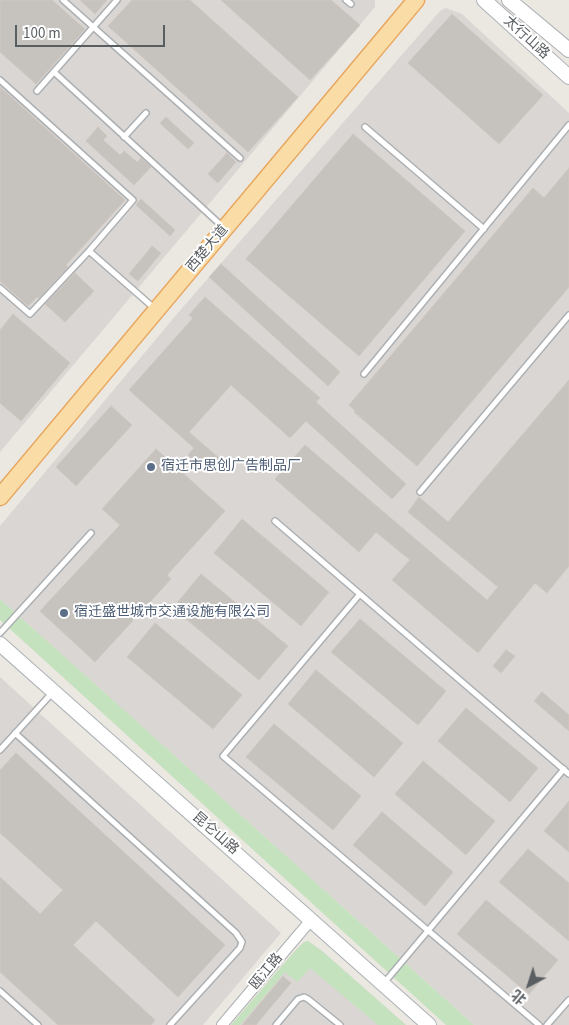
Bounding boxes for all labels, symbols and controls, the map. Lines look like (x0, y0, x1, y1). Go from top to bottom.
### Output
street label: 太行山路 (500, 13, 552, 63)
scale bar (18, 15, 168, 47)
text: 100 m (23, 23, 61, 44)
street label: 西楚大道 (184, 222, 232, 276)
place label: 宿迁市思创广告制品厂 (161, 459, 301, 475)
marker: 宿迁市思创广告制品厂 (145, 461, 157, 473)
place label: 宿迁盛世城市交通设施有限公司 (74, 605, 270, 621)
marker: 宿迁盛世城市交通设施有限公司 (58, 607, 70, 619)
street label: 昆仑山路 (188, 809, 242, 859)
street label: 瓯江路 (247, 951, 287, 993)
north arrow (504, 960, 554, 1010)
text: 北 (508, 984, 531, 1009)

